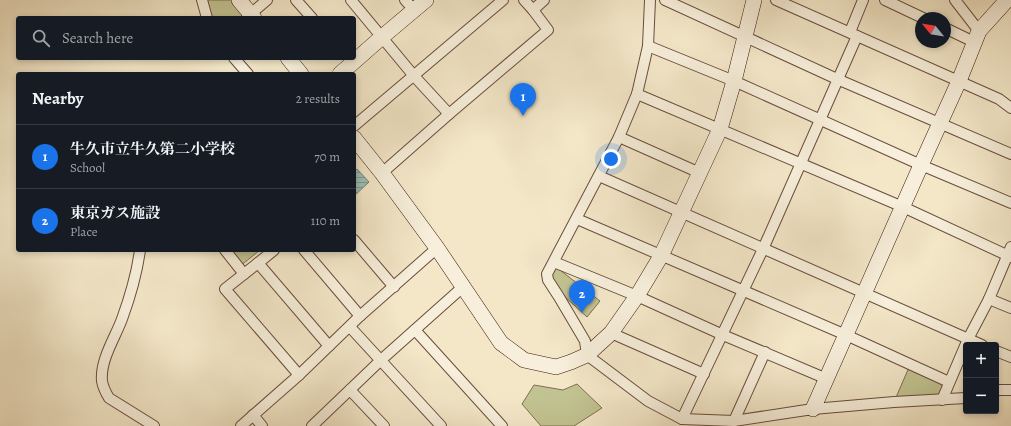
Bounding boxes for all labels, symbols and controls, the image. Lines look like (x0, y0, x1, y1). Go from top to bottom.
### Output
north arrow (915, 12, 951, 48)
search box (16, 16, 356, 60)
icon: search (30, 27, 52, 49)
text: Search here (62, 28, 133, 48)
pin: 1 (510, 83, 536, 116)
text: Nearby (32, 87, 83, 110)
text: 2 results (296, 90, 340, 107)
text: 牛久市立牛久第二小学校 (70, 139, 235, 159)
text: 1 (43, 148, 47, 165)
text: 70 m (314, 148, 340, 165)
your location (601, 149, 621, 169)
text: School (70, 159, 105, 176)
text: 東京ガス施設 (70, 203, 160, 223)
text: 2 (42, 212, 48, 229)
text: 110 m (311, 212, 340, 229)
text: Place (70, 223, 98, 240)
pin: 2 (569, 280, 595, 313)
map controls (963, 342, 999, 414)
button: + (963, 342, 999, 378)
button: − (963, 378, 999, 414)

